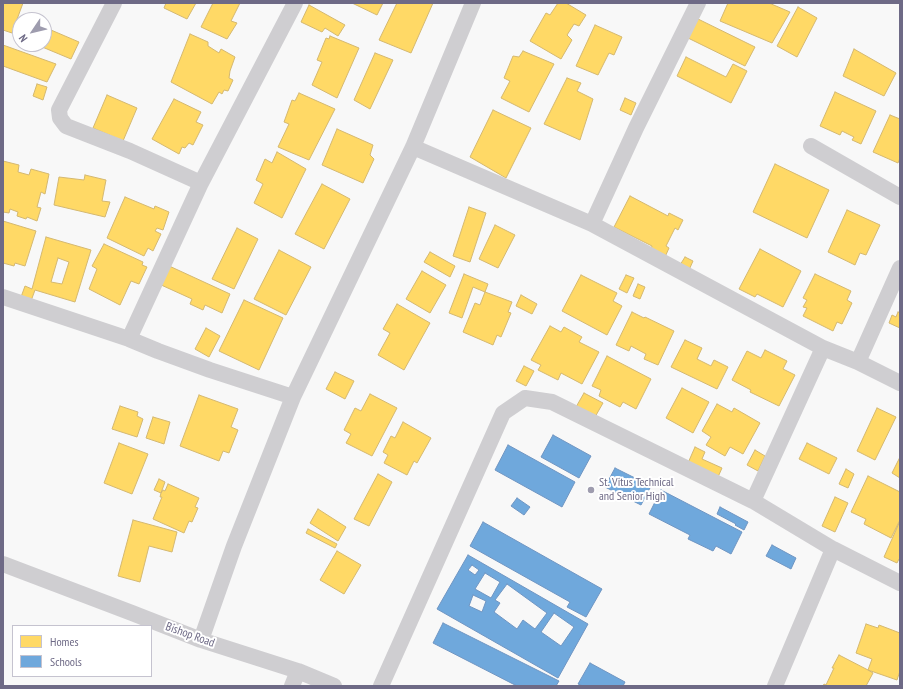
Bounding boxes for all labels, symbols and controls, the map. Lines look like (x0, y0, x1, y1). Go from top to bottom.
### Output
north arrow (12, 12, 52, 52)
text: N (16, 32, 30, 45)
place label: St. Vitus Technical and Senior High (599, 476, 674, 504)
marker: St. Vitus Technical and Senior High (586, 485, 596, 495)
street label: Bishop Road (164, 620, 216, 650)
legend (12, 625, 152, 677)
text: Homes (50, 634, 78, 649)
text: Schools (50, 654, 82, 669)

